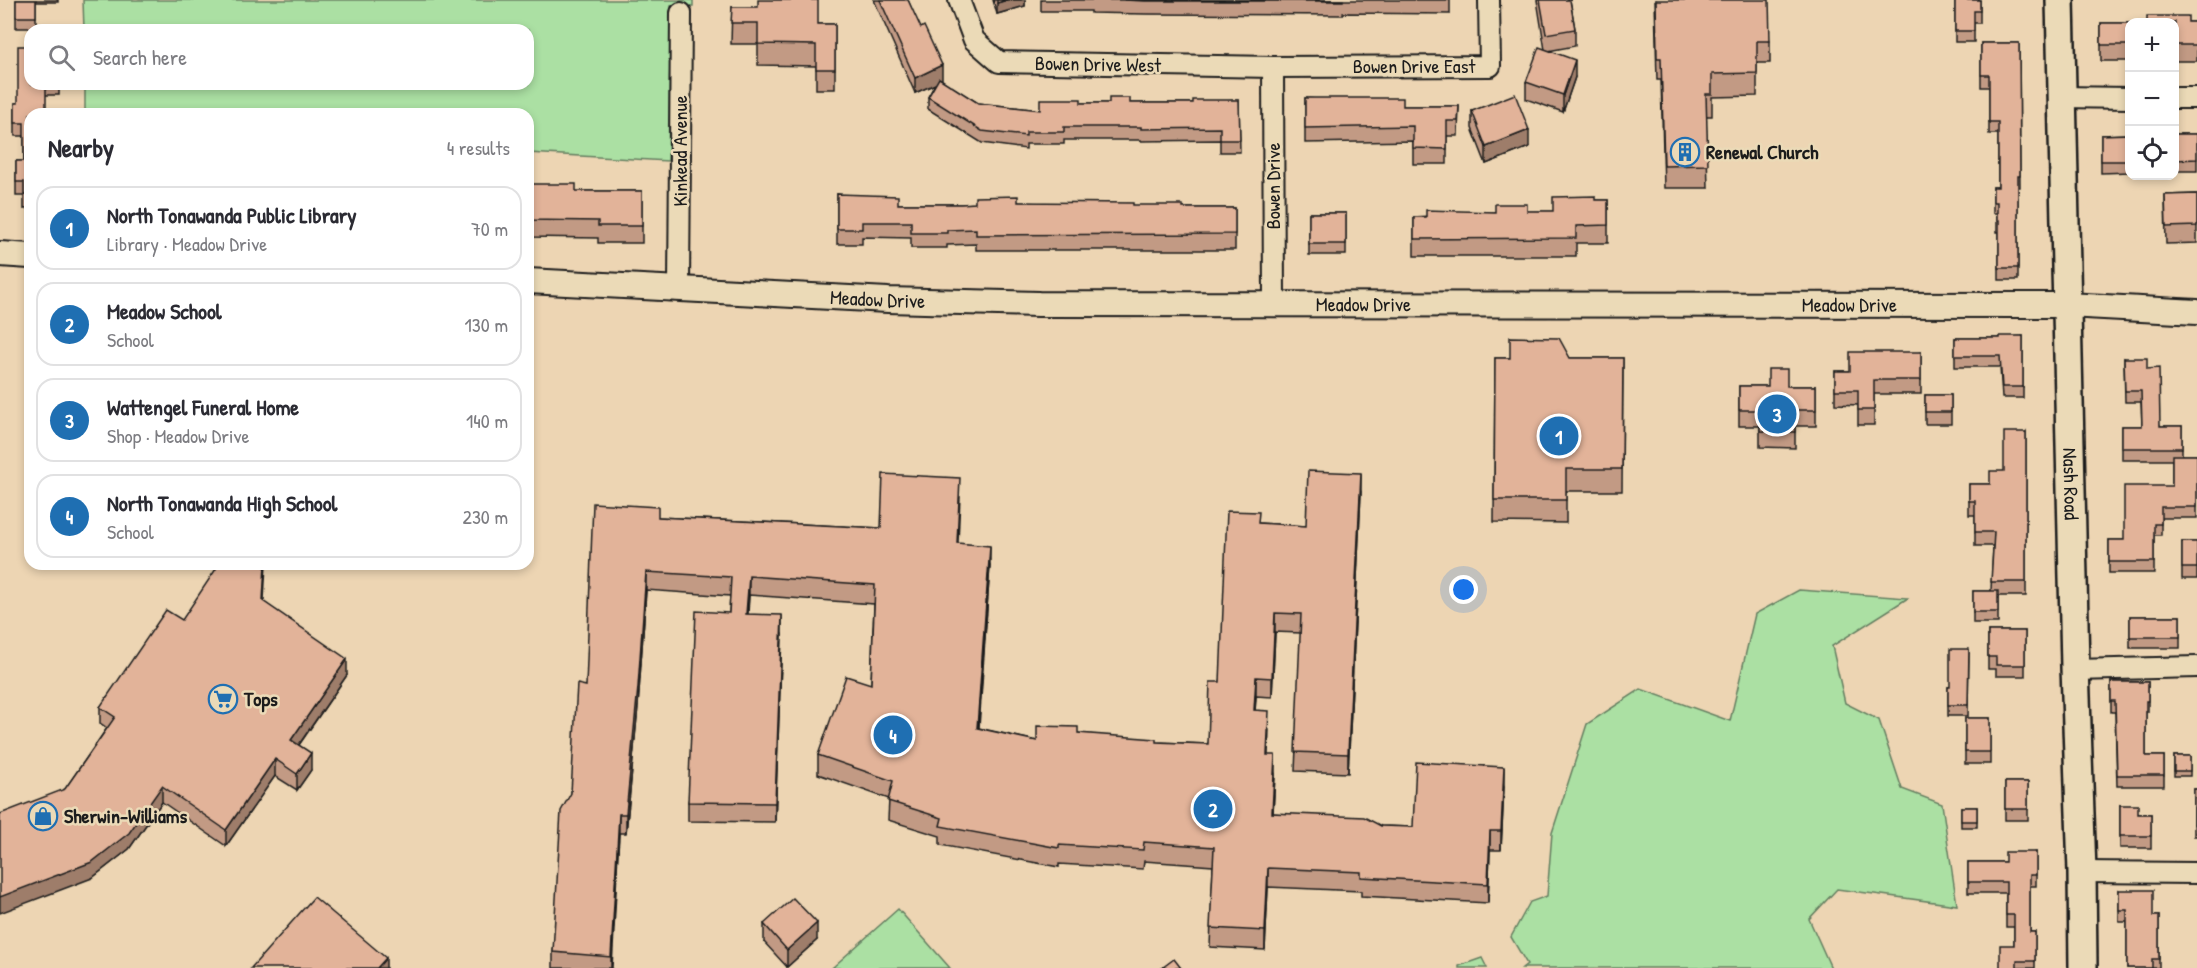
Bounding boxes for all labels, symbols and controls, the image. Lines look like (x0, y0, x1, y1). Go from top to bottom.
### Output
map controls (2125, 18, 2179, 180)
button: + (2125, 18, 2179, 72)
search box (24, 24, 534, 90)
icon: search (45, 41, 78, 74)
text: Search here (93, 42, 187, 72)
street label: Bowen Drive West (1035, 49, 1162, 78)
street label: Bowen Drive East (1353, 52, 1476, 79)
button: − (2125, 72, 2179, 126)
street label: Kinkead Avenue (666, 95, 693, 207)
button: locate (2125, 126, 2179, 180)
text: Nearby (48, 130, 114, 165)
text: 4 results (447, 134, 510, 161)
building icon: Renewal Church (1669, 136, 1701, 168)
place label: Renewal Church (1706, 138, 1819, 165)
street label: Bowen Drive (1259, 143, 1286, 229)
text: North Tonawanda Public Library (107, 200, 357, 230)
text: 1 (66, 215, 73, 242)
text: 70 m (471, 215, 508, 242)
text: Library · Meadow Drive (107, 230, 267, 257)
street label: Meadow Drive (829, 283, 925, 314)
street label: Meadow Drive (1316, 290, 1411, 317)
street label: Meadow Drive (1802, 291, 1897, 318)
text: Meadow School (107, 296, 222, 326)
text: 2 (65, 311, 74, 338)
text: 130 m (465, 311, 508, 338)
text: School (107, 326, 154, 353)
text: Wattengel Funeral Home (107, 392, 299, 422)
pin: 3 (1758, 392, 1796, 436)
text: 3 (65, 407, 74, 434)
text: 140 m (466, 407, 508, 434)
pin: 1 (1540, 414, 1578, 458)
text: Shop · Meadow Drive (107, 422, 249, 449)
street label: Nash Road (2057, 448, 2086, 520)
text: North Tonawanda High School (107, 488, 337, 518)
text: 4 (66, 503, 73, 530)
text: 230 m (463, 503, 508, 530)
text: School (107, 518, 154, 545)
your location (1449, 575, 1478, 604)
supermarket icon: Tops (207, 683, 239, 715)
place label: Tops (243, 685, 278, 713)
pin: 4 (874, 712, 912, 758)
pin: 2 (1194, 786, 1232, 832)
shop icon: Sherwin-Williams (27, 800, 59, 832)
place label: Sherwin-Williams (64, 802, 187, 829)

